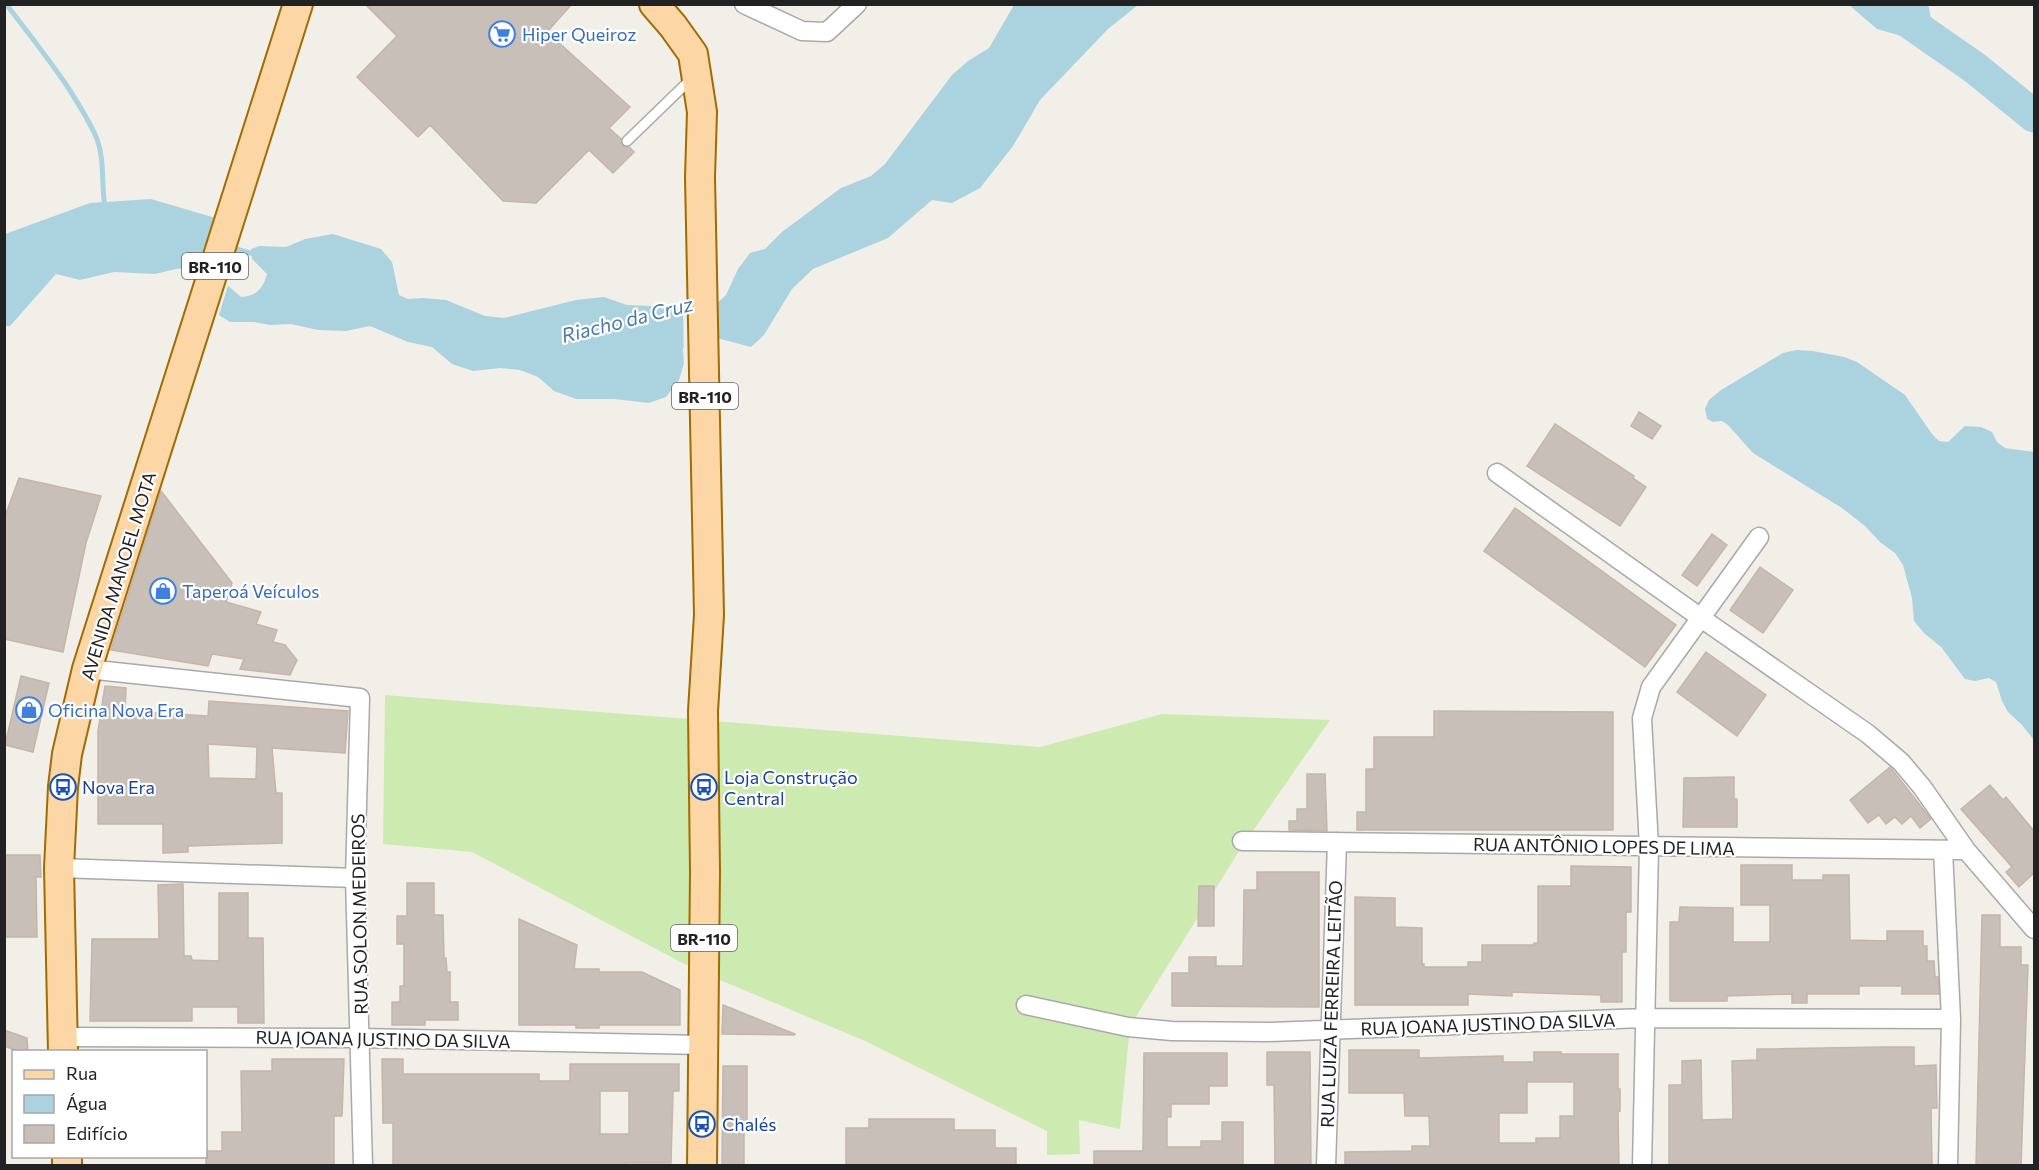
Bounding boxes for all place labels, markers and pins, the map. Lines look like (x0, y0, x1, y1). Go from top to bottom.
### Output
supermarket icon: Hiper Queiroz (487, 19, 517, 49)
place label: Hiper Queiroz (522, 23, 636, 45)
shop icon: Taperoá Veículos (148, 576, 178, 606)
place label: Taperoá Veículos (182, 580, 319, 602)
shop icon: Oficina Nova Era (14, 695, 44, 725)
place label: Oficina Nova Era (48, 699, 184, 721)
place label: Loja Construção Central (724, 766, 858, 809)
bus stop icon: Nova Era (48, 772, 78, 802)
bus stop icon: Loja Construção Central (689, 772, 719, 802)
place label: Nova Era (82, 776, 155, 798)
bus stop icon: Chalés (687, 1109, 717, 1139)
place label: Chalés (722, 1113, 776, 1135)

